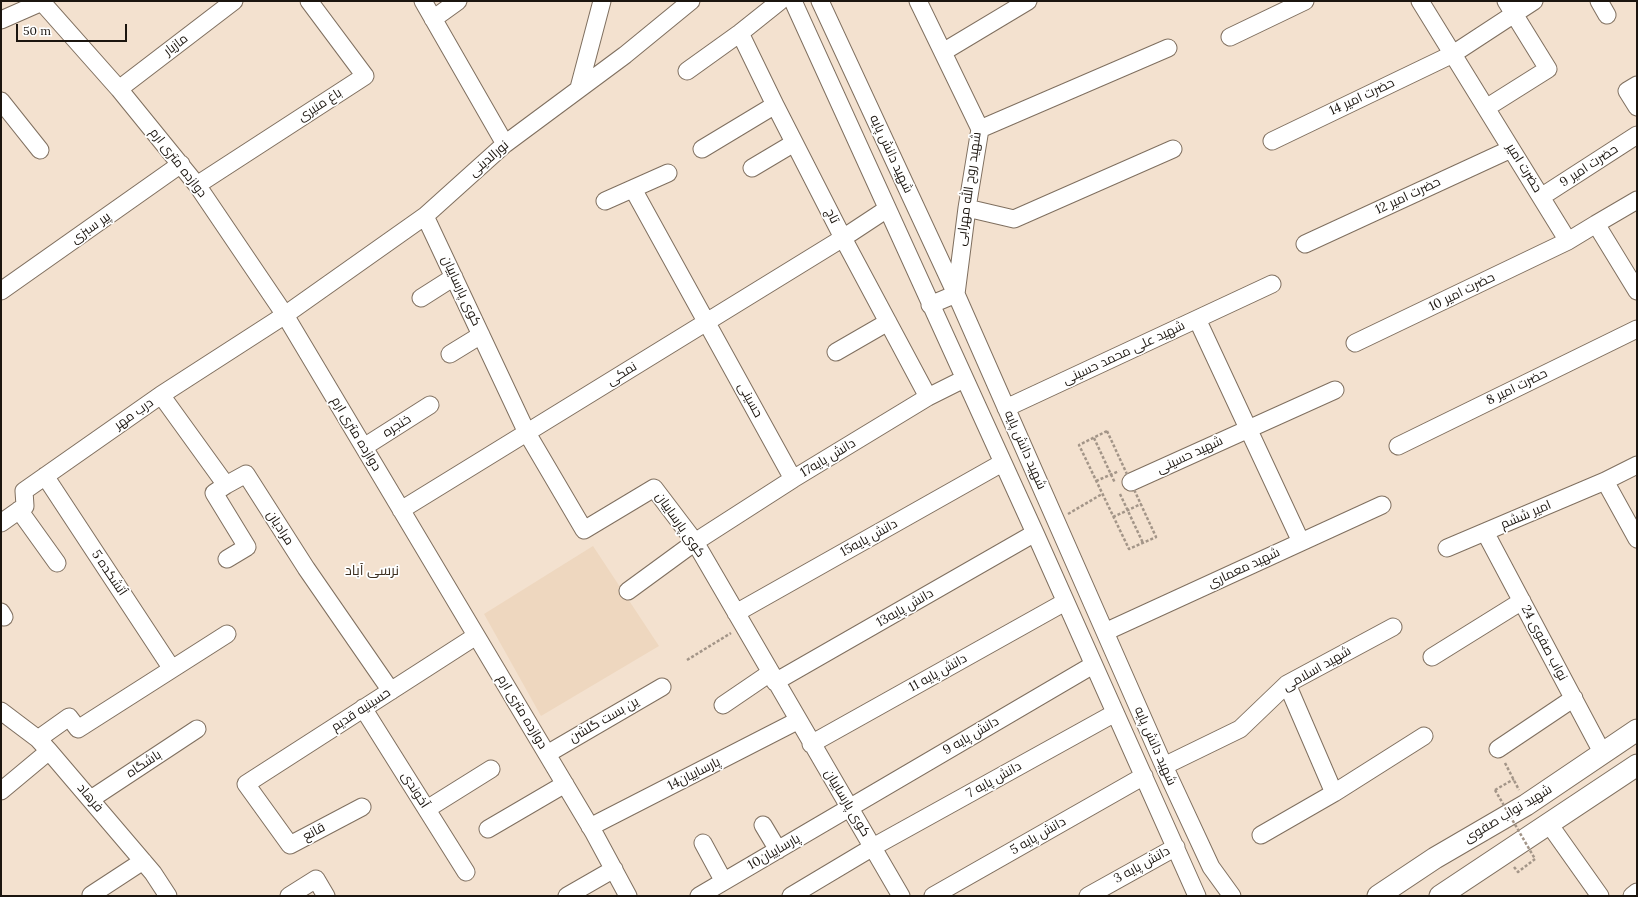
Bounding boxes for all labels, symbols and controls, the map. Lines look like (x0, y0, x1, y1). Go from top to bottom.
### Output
scale bar (18, 16, 129, 42)
text: 50 m (23, 23, 51, 38)
street label: مازیار (161, 31, 191, 59)
street label: حضرت امیر 14 (1327, 75, 1397, 119)
street label: باغ منیری (295, 85, 345, 125)
street label: شهید دانش پایه (866, 112, 916, 196)
street label: دوازده متری ارم (146, 125, 210, 201)
street label: شهید روح الله مهرابی (953, 131, 985, 247)
street label: نورالدینی (466, 138, 512, 180)
street label: حضرت امیر (1503, 141, 1545, 195)
street label: حضرت امیر 9 (1557, 141, 1621, 191)
street label: حضرت امیر 12 (1373, 174, 1443, 218)
street label: تاچ (822, 206, 842, 226)
street label: پیر سبزی (68, 209, 114, 247)
street label: کوی پارساییان (438, 253, 484, 329)
street label: حضرت امیر 10 (1427, 269, 1497, 315)
street label: شهید علی محمد حسینی (1060, 318, 1188, 388)
street label: نمکی (604, 359, 640, 389)
street label: حضرت امیر 8 (1484, 366, 1550, 408)
street label: حسینی (734, 380, 766, 420)
street label: دوازده متری ارم (328, 394, 384, 474)
street label: درب مهر (111, 395, 157, 433)
street label: شهید دانش پایه (1001, 408, 1049, 492)
street label: خنجره (380, 411, 414, 441)
street label: شهید حسینی (1155, 433, 1225, 477)
street label: دانش پایه17 (797, 435, 859, 481)
street label: کوی پارساییان (652, 489, 708, 561)
street label: امیر ششم (1498, 497, 1554, 533)
street label: مرادیان (263, 508, 297, 548)
street label: دانش پایه15 (838, 516, 900, 560)
street label: شهید معماری (1205, 544, 1283, 592)
street label: آتشکده 5 (88, 547, 130, 599)
district label: نرسی آباد (345, 563, 399, 579)
street label: دانش پایه13 (874, 585, 936, 631)
street label: نواب صفوی 24 (1518, 602, 1570, 684)
street label: شهید اسلامی (1280, 643, 1354, 695)
street label: دانش پایه 11 (906, 651, 970, 695)
street label: دوازده متری ارم (494, 672, 550, 752)
street label: حسینیه قدیم (328, 685, 394, 735)
street label: ین بست گلشن (567, 694, 641, 746)
street label: شهید دانش پایه (1131, 704, 1179, 788)
street label: دانش پایه 9 (940, 714, 1002, 758)
street label: باشگاه (124, 747, 164, 781)
street label: پارساییان14 (665, 754, 723, 794)
street label: دانش پایه 7 (964, 758, 1024, 802)
street label: کوی پارساییان (821, 766, 873, 840)
street label: آخوندی (398, 769, 432, 811)
street label: فرهاد (74, 781, 106, 815)
street label: شهید نواب صفوی (1461, 782, 1555, 846)
street label: دانش پایه 5 (1007, 814, 1069, 858)
street label: قانع (300, 820, 328, 844)
street label: پارساییان10 (745, 831, 803, 873)
street label: دانش پایه 3 (1111, 843, 1173, 887)

